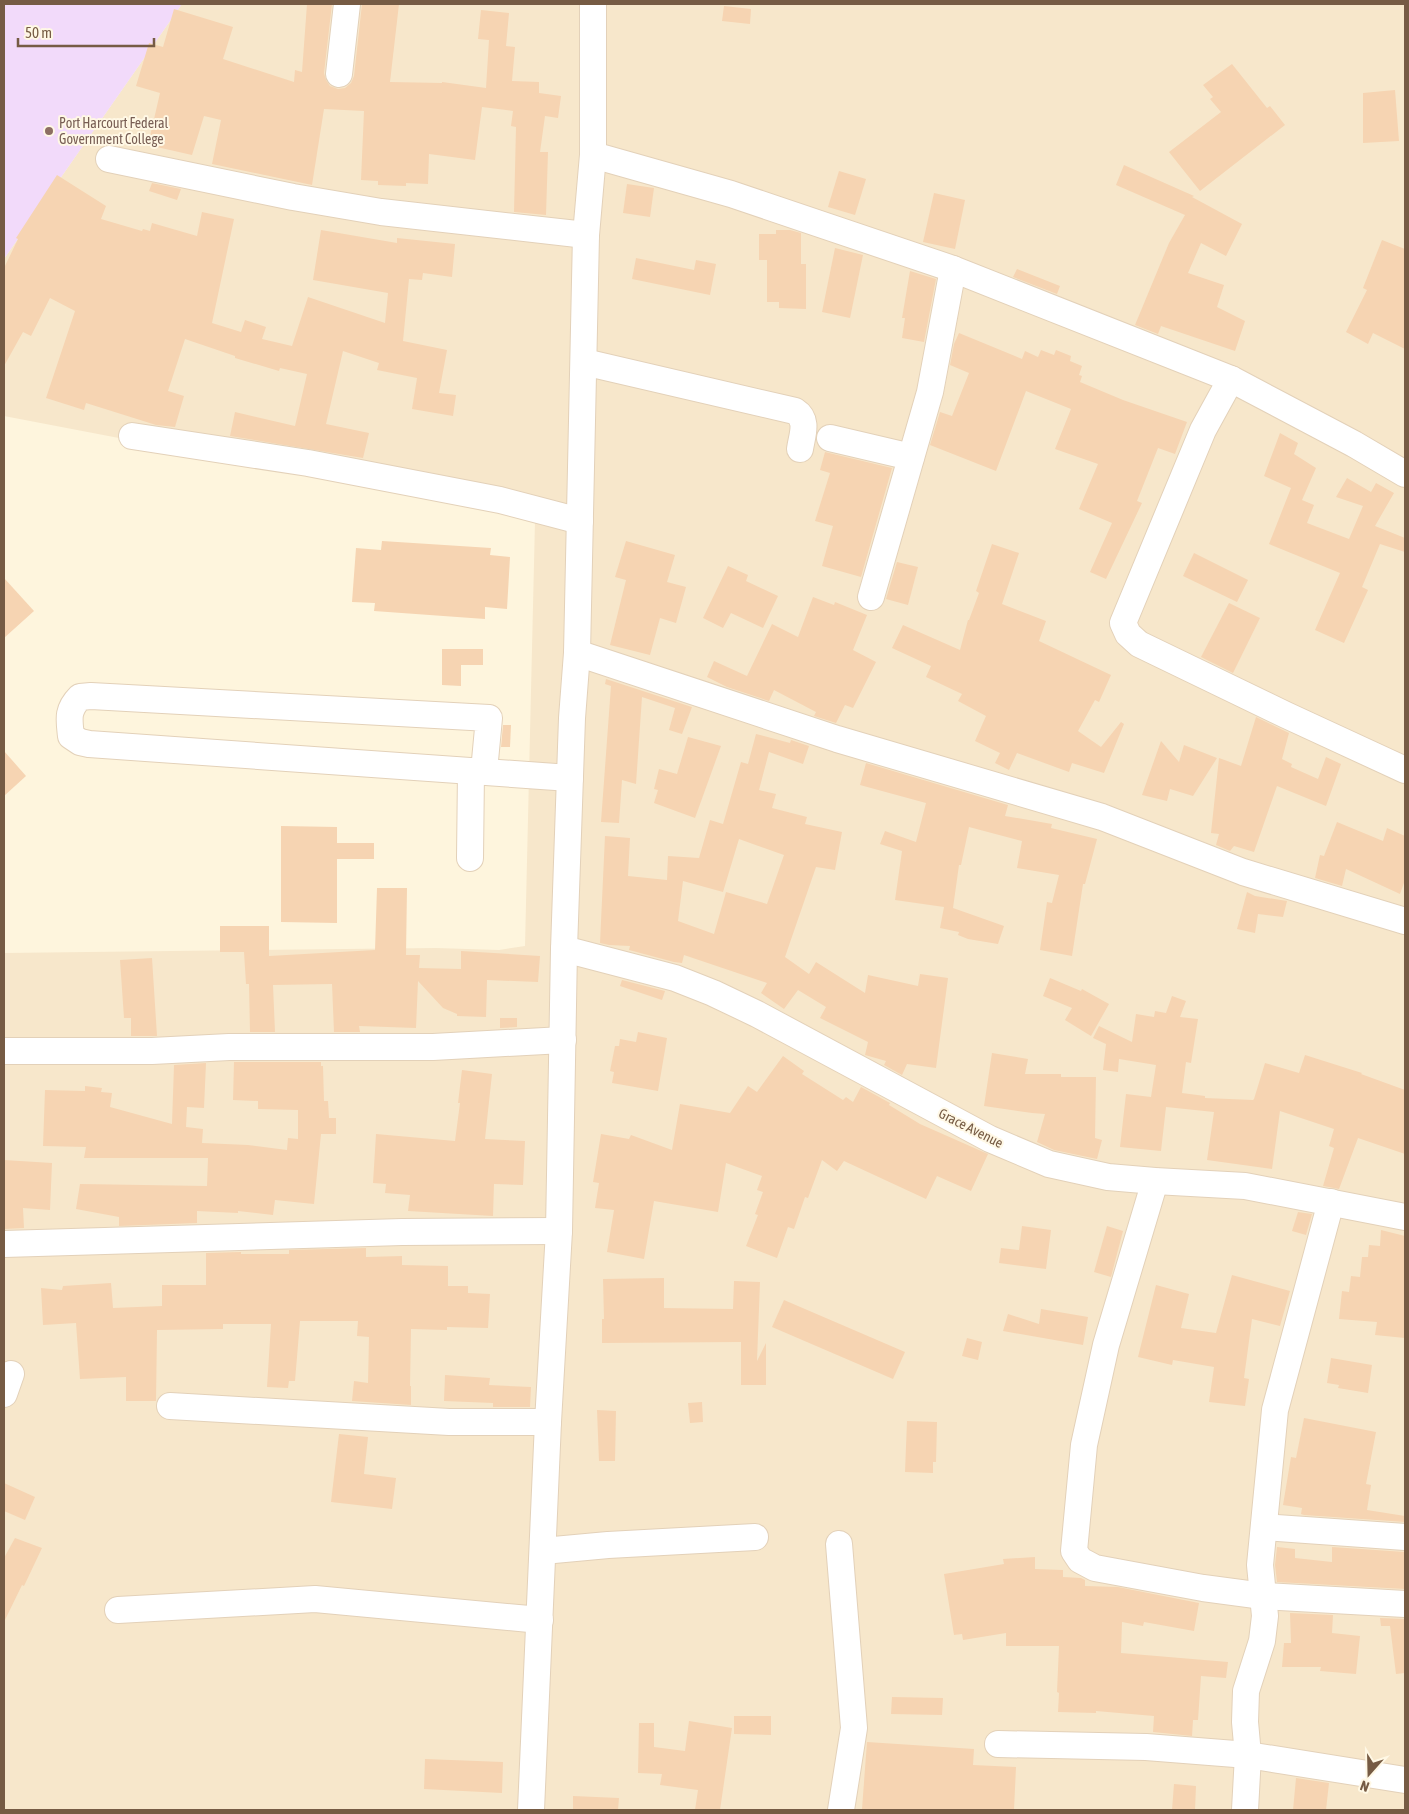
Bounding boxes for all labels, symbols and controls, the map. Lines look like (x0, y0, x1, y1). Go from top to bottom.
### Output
scale bar (18, 15, 154, 47)
text: 50 m (25, 24, 52, 41)
place label: Port Harcourt Federal Government College (59, 115, 168, 147)
marker: Port Harcourt Federal Government College (43, 125, 55, 137)
street label: Grace Avenue (936, 1105, 1006, 1151)
north arrow (1344, 1749, 1394, 1799)
text: N (1358, 1777, 1371, 1795)

